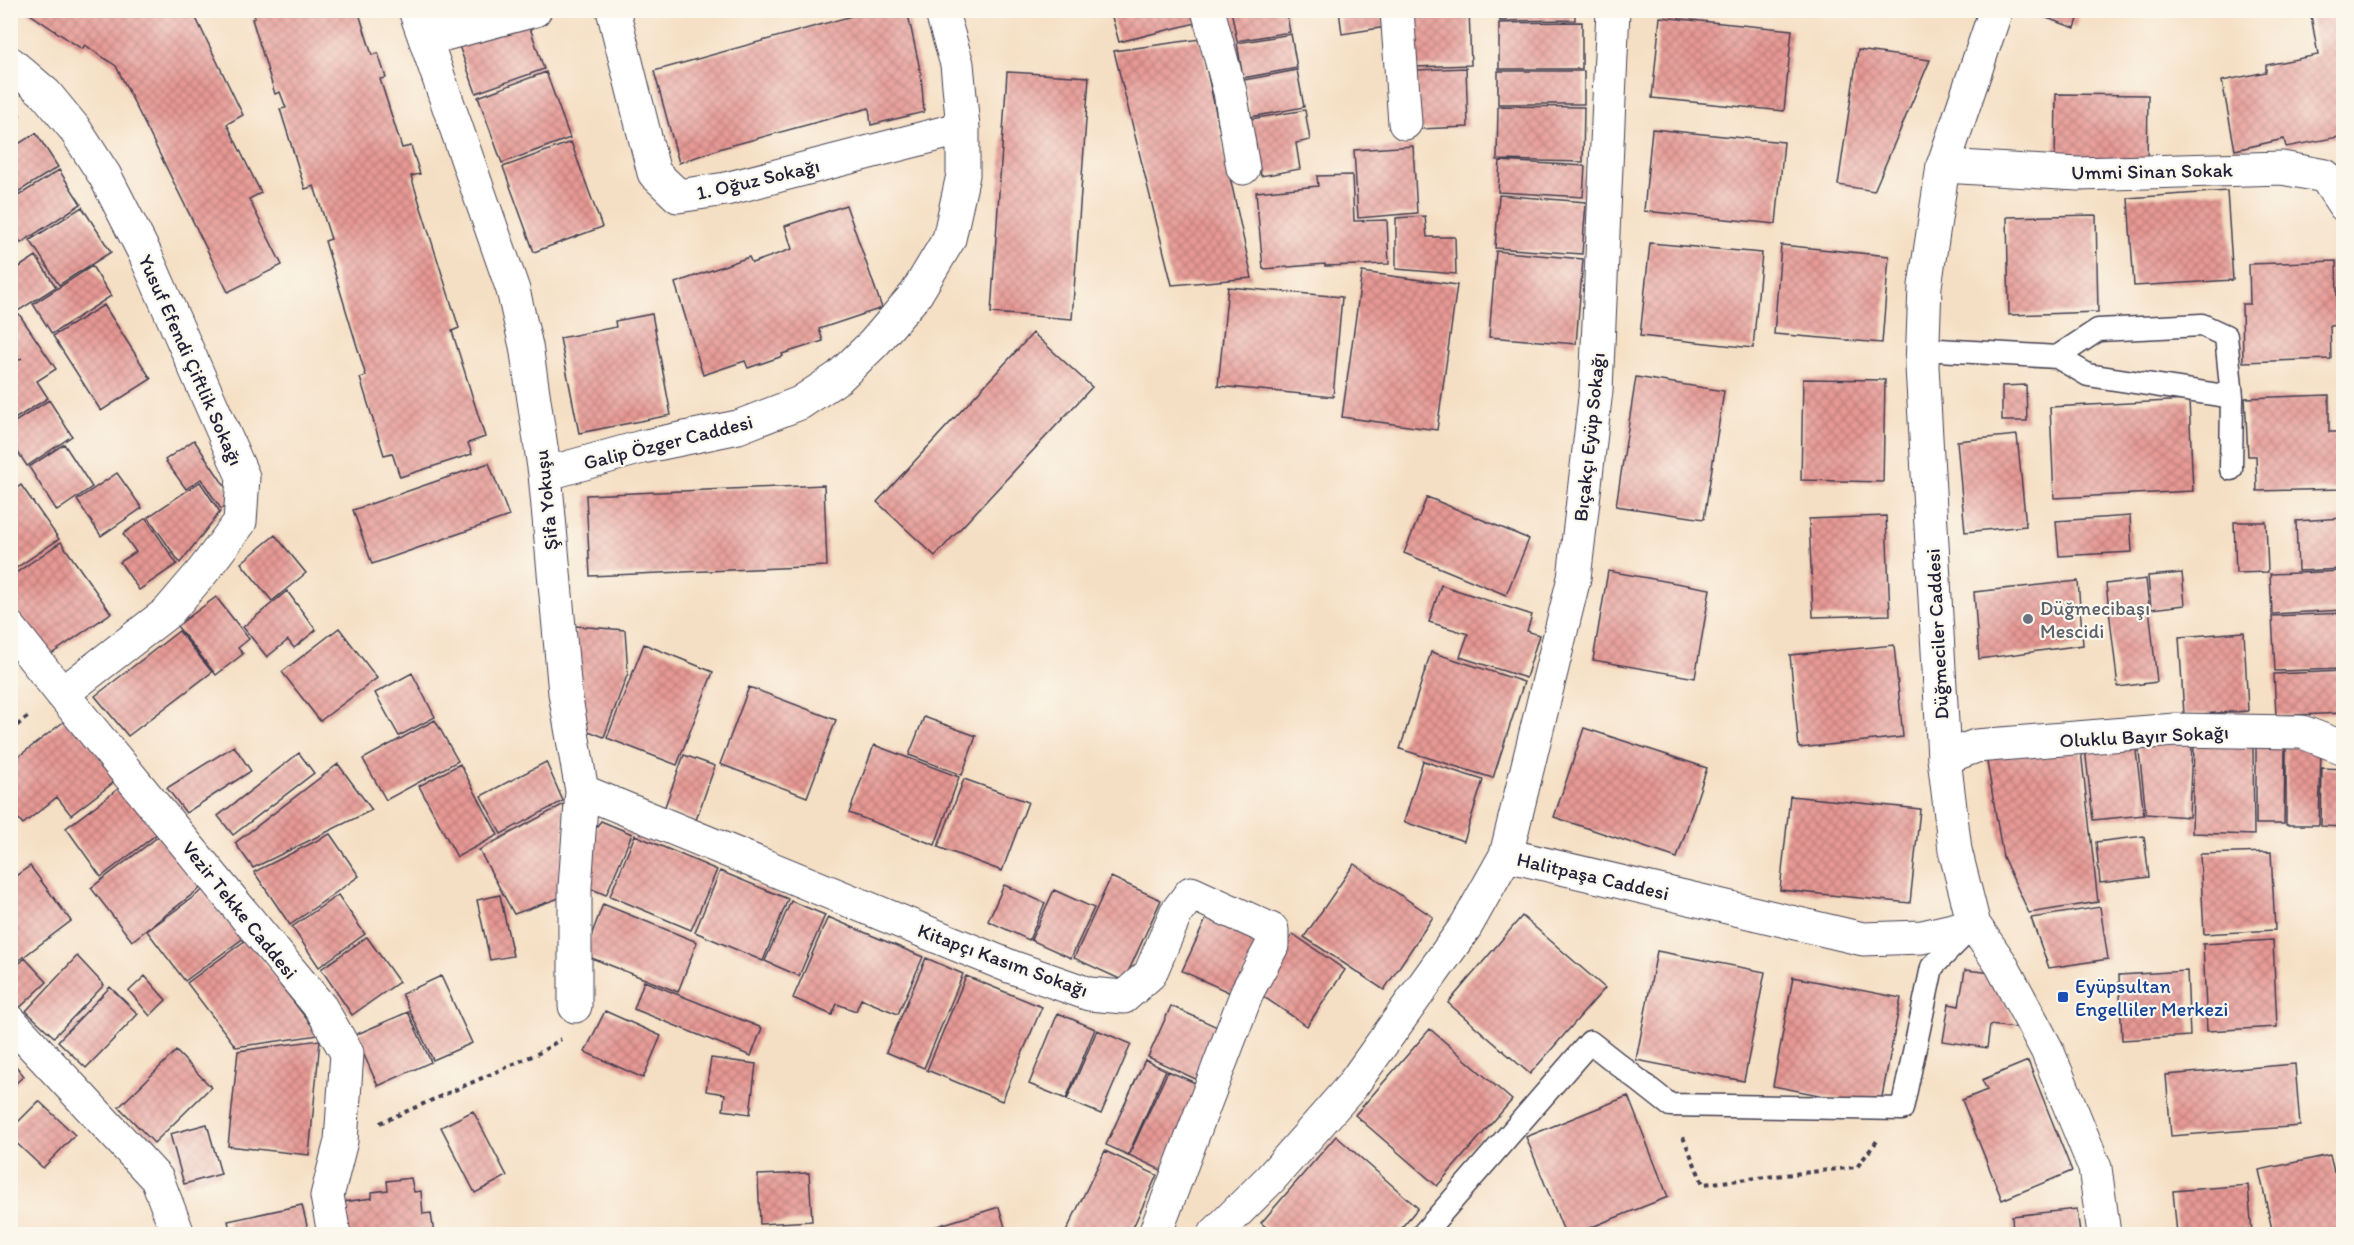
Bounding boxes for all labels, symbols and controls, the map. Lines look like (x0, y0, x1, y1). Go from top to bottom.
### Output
street label: 1. Oğuz Sokağı (694, 153, 822, 205)
street label: Ummi Sinan Sokak (2071, 158, 2234, 184)
street label: Yusuf Efendi Çiftlik Sokağı (134, 251, 248, 469)
street label: Bıçakçı Eyüp Sokağı (1568, 351, 1610, 523)
street label: Galip Özger Caddesi (581, 409, 755, 475)
street label: Şifa Yokuşu (529, 448, 563, 551)
street label: Düğmeciler Caddesi (1921, 548, 1953, 720)
place label: Düğmecibaşı Mescidi (2040, 596, 2150, 643)
marker: Düğmecibaşı Mescidi (2021, 612, 2035, 626)
street label: Oluklu Bayır Sokağı (2059, 720, 2229, 752)
street label: Vezir Tekke Caddesi (177, 836, 303, 984)
street label: Halitpaşa Caddesi (1515, 847, 1671, 905)
street label: Kitapçı Kasım Sokağı (915, 918, 1091, 1002)
place label: Eyüpsultan Engelliler Merkezi (2075, 974, 2228, 1021)
marker: Eyüpsultan Engelliler Merkezi (2056, 990, 2070, 1004)

